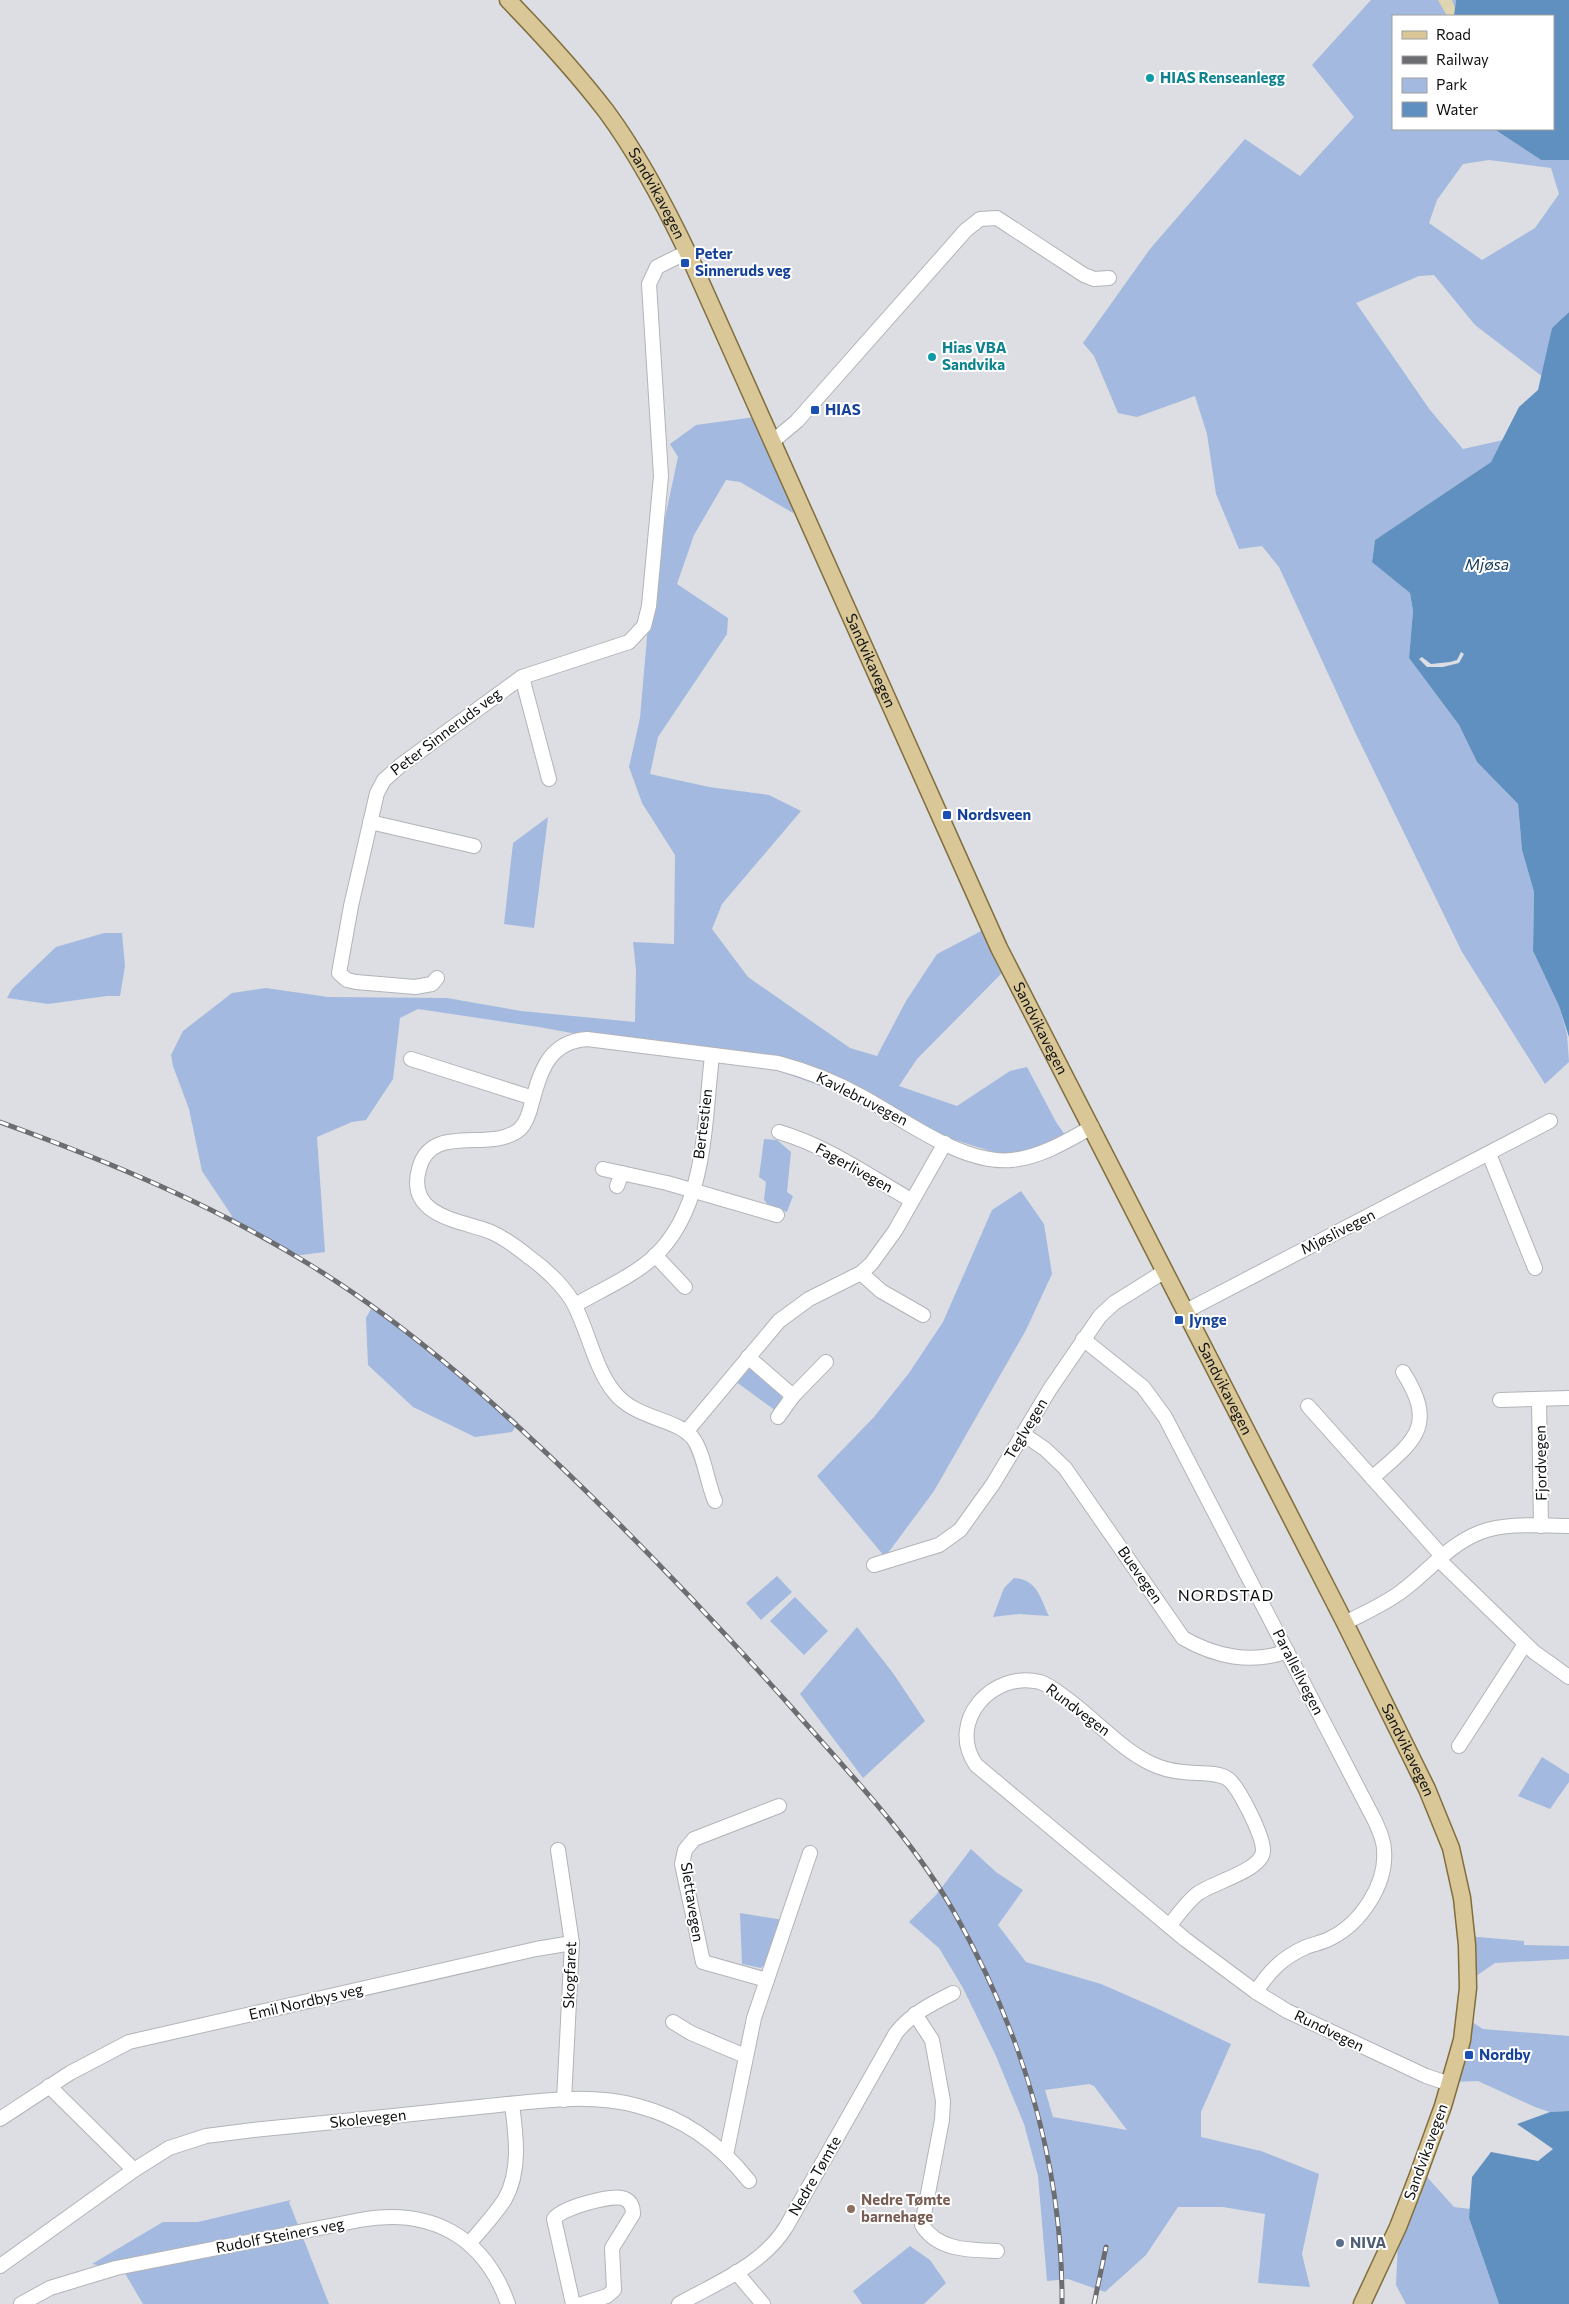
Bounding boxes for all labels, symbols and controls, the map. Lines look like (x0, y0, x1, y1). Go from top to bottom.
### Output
legend (1392, 15, 1554, 130)
text: Road (1436, 25, 1471, 43)
text: Railway (1436, 50, 1489, 68)
place label: HIAS Renseanlegg (1160, 68, 1285, 86)
marker: HIAS Renseanlegg (1144, 72, 1156, 84)
text: Park (1436, 75, 1467, 93)
text: Water (1436, 100, 1478, 118)
street label: Sandvikavegen (625, 144, 690, 242)
place label: Peter Sinneruds veg (695, 244, 791, 279)
marker: Peter Sinneruds veg (679, 257, 691, 269)
place label: Hias VBA Sandvika (942, 338, 1007, 373)
marker: Hias VBA Sandvika (926, 351, 938, 363)
place label: HIAS (825, 400, 861, 418)
marker: HIAS (809, 404, 821, 416)
water label: Mjøsa (1465, 554, 1509, 573)
street label: Sandvikavegen (842, 610, 900, 710)
street label: Peter Sinneruds veg (387, 684, 504, 779)
place label: Nordsveen (957, 805, 1031, 823)
marker: Nordsveen (941, 809, 953, 821)
street label: Sandvikavegen (1010, 979, 1072, 1077)
street label: Kavlebruvegen (814, 1067, 911, 1129)
street label: Bertestien (689, 1088, 715, 1160)
street label: Fagerlivegen (813, 1139, 896, 1196)
street label: Mjøslivegen (1297, 1205, 1378, 1258)
place label: Jynge (1189, 1310, 1227, 1328)
marker: Jynge (1173, 1314, 1185, 1326)
street label: Sandvikavegen (1195, 1339, 1257, 1437)
street label: Teglvegen (1000, 1395, 1050, 1462)
street label: Fjordvegen (1530, 1425, 1550, 1501)
street label: Buevegen (1115, 1542, 1167, 1606)
district label: NORDSTAD (1178, 1585, 1274, 1604)
street label: Parallellvegen (1270, 1626, 1328, 1717)
street label: Rundvegen (1043, 1679, 1114, 1739)
street label: Sandvikavegen (1378, 1700, 1439, 1799)
street label: Slettavegen (678, 1861, 708, 1943)
street label: Skogfaret (559, 1941, 579, 2009)
street label: Emil Nordbys veg (247, 1979, 365, 2023)
street label: Rundvegen (1292, 2005, 1367, 2055)
place label: Nordby (1479, 2045, 1532, 2063)
marker: Nordby (1463, 2049, 1475, 2061)
street label: Sandvikavegen (1399, 2101, 1451, 2202)
street label: Skolevegen (329, 2105, 407, 2131)
street label: Nedre Tømte (784, 2132, 844, 2218)
place label: Nedre Tømte barnehage (861, 2190, 951, 2225)
marker: Nedre Tømte barnehage (845, 2203, 857, 2215)
street label: Rudolf Steiners veg (214, 2214, 346, 2256)
place label: NIVA (1350, 2233, 1386, 2251)
marker: NIVA (1334, 2237, 1346, 2249)

